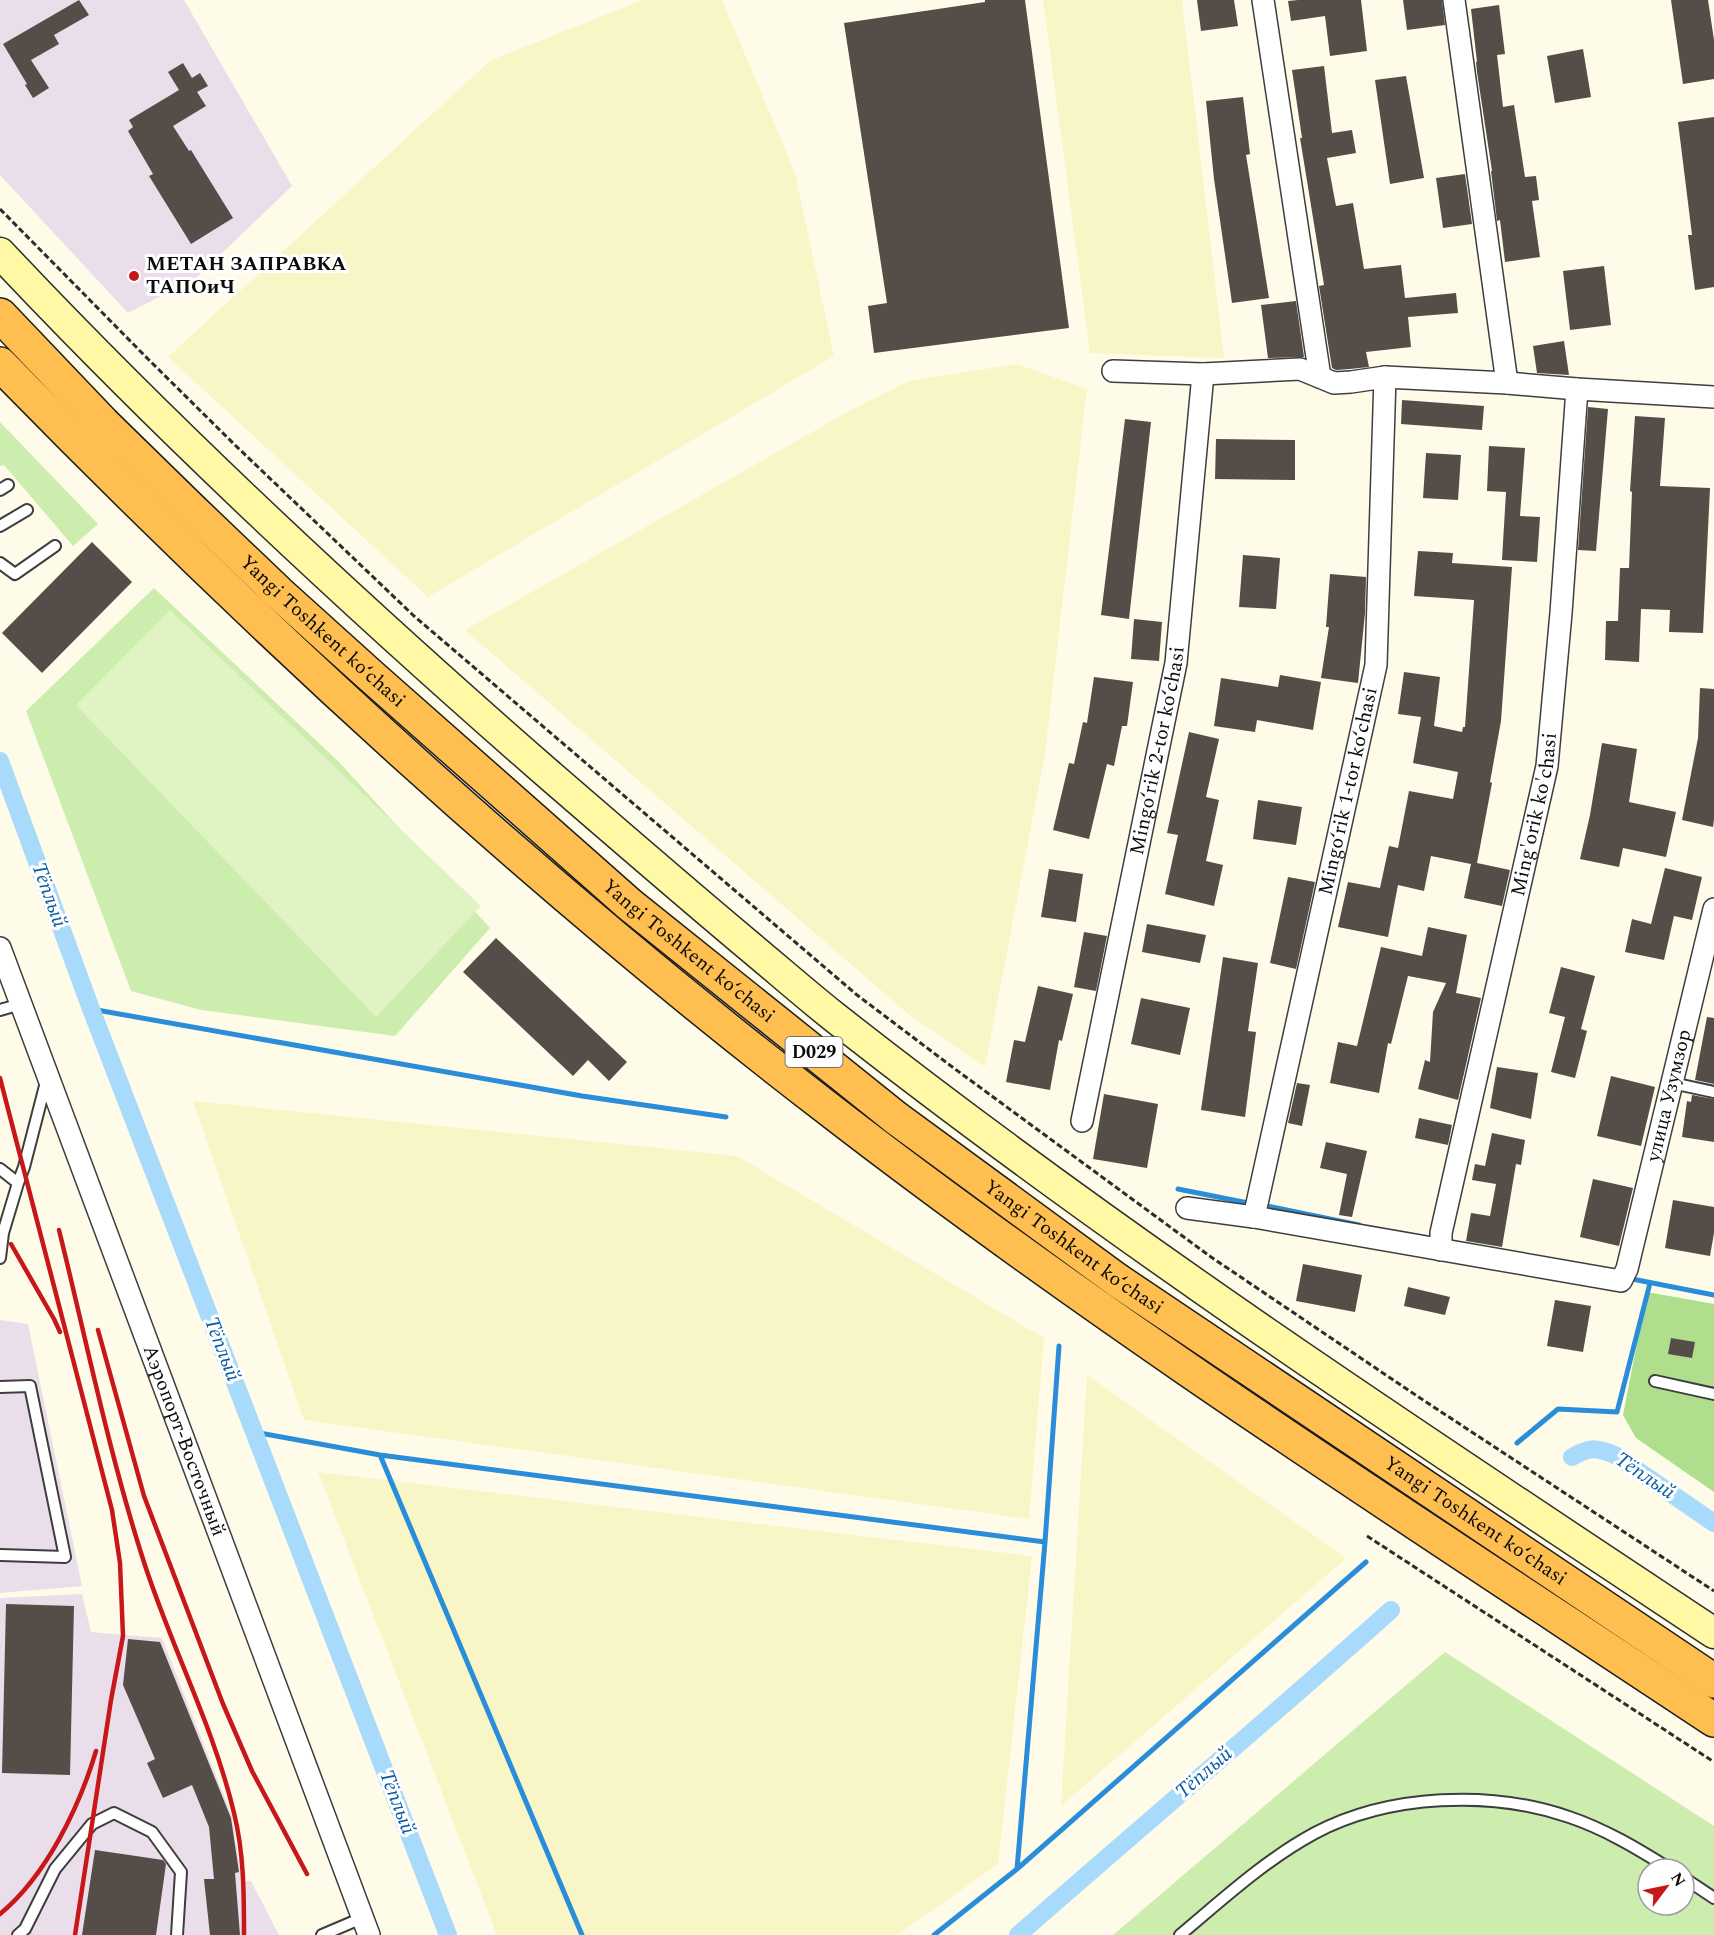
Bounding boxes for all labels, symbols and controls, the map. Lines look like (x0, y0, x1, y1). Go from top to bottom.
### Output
place label: МЕТАН ЗАПРАВКА ТАПОиЧ (146, 249, 347, 302)
marker: МЕТАН ЗАПРАВКА ТАПОиЧ (127, 269, 141, 283)
street label: Yangi Toshkent ko‘chasi (233, 548, 412, 715)
street label: Mingo‘rik 2-tor ko‘chasi (1122, 645, 1192, 858)
street label: Mingo‘rik 1-tor ko‘chasi (1311, 684, 1386, 898)
street label: Ming'orik ko'chasi (1503, 731, 1565, 899)
water label: Тёплый (23, 858, 76, 932)
street label: Yangi Toshkent ko‘chasi (595, 872, 782, 1030)
street label: улица Узумзор (1638, 1026, 1699, 1166)
road number: D029 (786, 1037, 842, 1067)
street label: Yangi Toshkent ko‘chasi (977, 1172, 1170, 1322)
water label: Тёплый (195, 1312, 249, 1386)
street label: Аэропорт-Восточный (135, 1341, 234, 1541)
water label: Тёплый (1608, 1444, 1682, 1508)
street label: Yangi Toshkent ko‘chasi (1378, 1448, 1573, 1593)
water label: Тёплый (1168, 1739, 1240, 1807)
water label: Тёплый (370, 1765, 424, 1839)
north arrow (1636, 1857, 1696, 1917)
text: N (1664, 1868, 1692, 1891)

